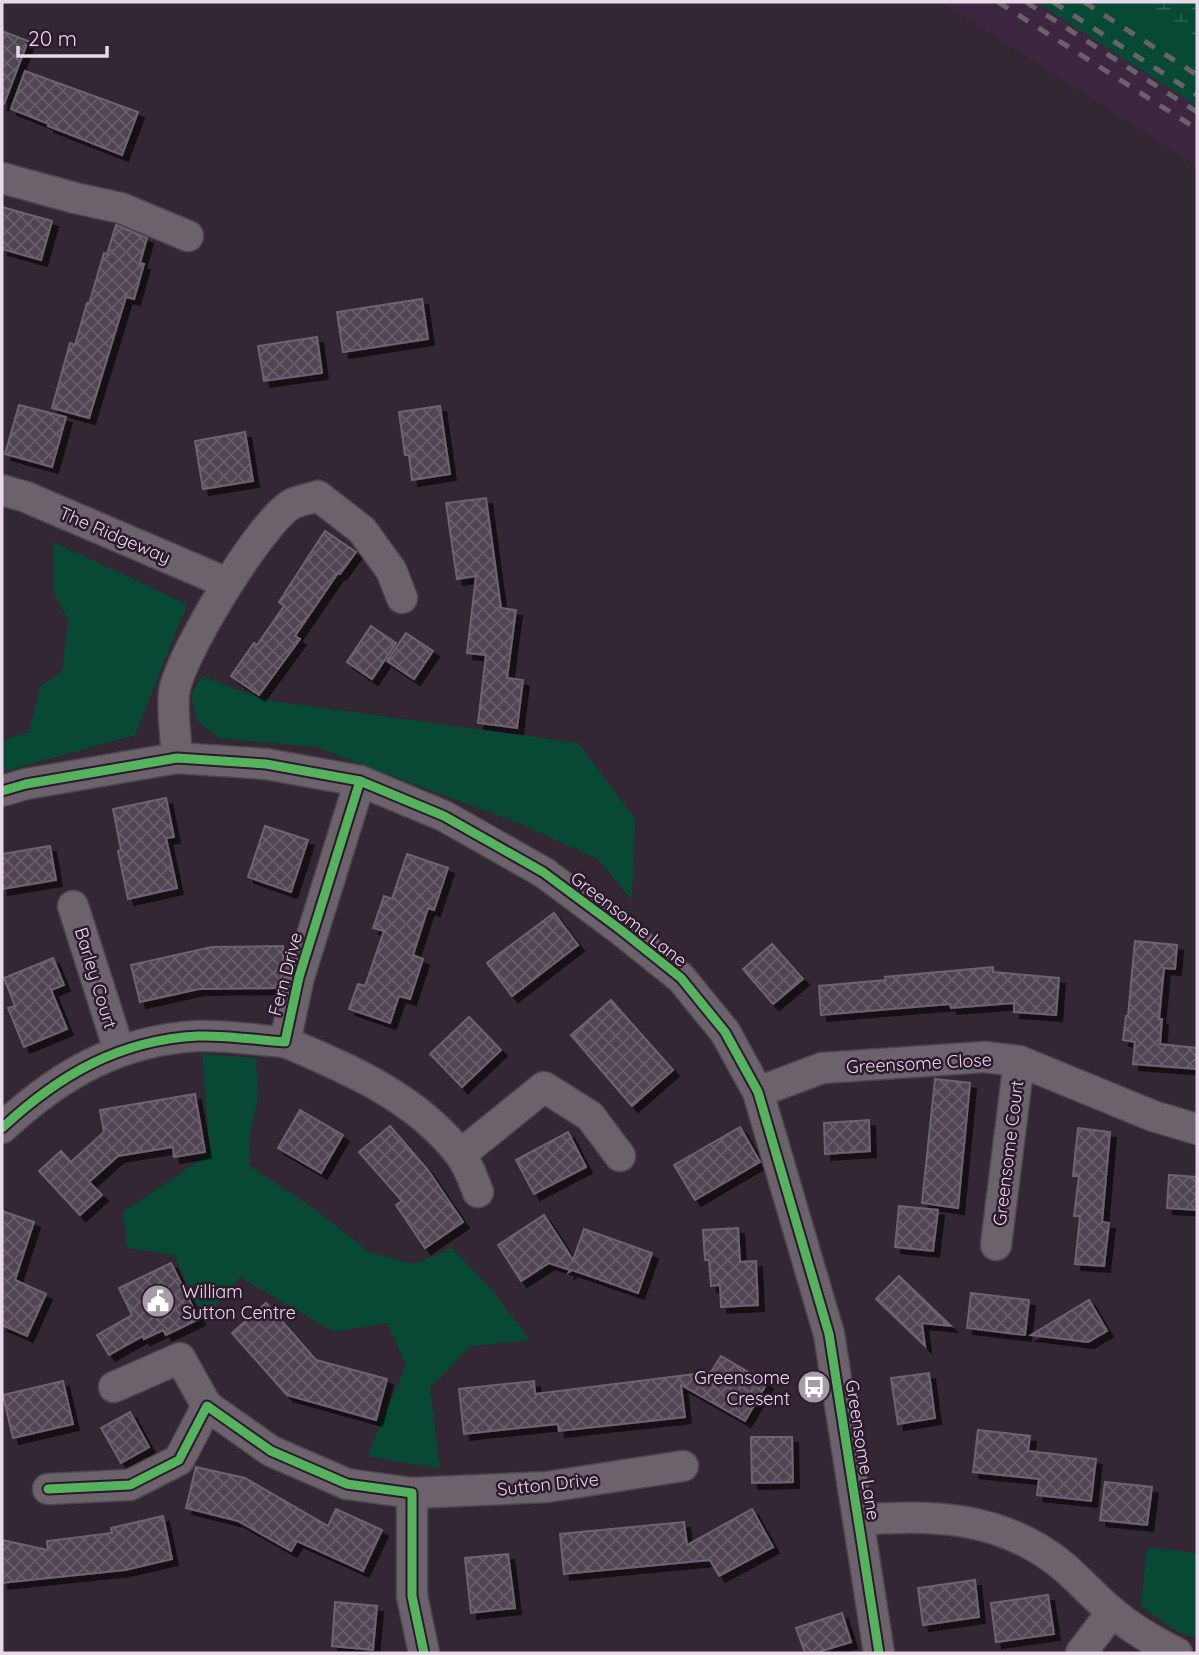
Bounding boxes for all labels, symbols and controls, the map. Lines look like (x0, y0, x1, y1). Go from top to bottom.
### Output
scale bar (18, 14, 107, 58)
text: 20 m (28, 25, 77, 51)
street label: The Ridgeway (56, 501, 174, 569)
street label: Greensome Lane (566, 866, 692, 972)
street label: Barley Court (70, 925, 122, 1031)
street label: Fern Drive (263, 930, 307, 1018)
street label: Greensome Close (846, 1048, 992, 1078)
street label: Greensome Court (988, 1079, 1028, 1227)
place label: William Sutton Centre (182, 1280, 296, 1324)
public building icon: William Sutton Centre (139, 1282, 177, 1320)
place label: Greensome Cresent (694, 1366, 790, 1410)
bus stop icon: Greensome Cresent (795, 1368, 833, 1406)
street label: Greensome Lane (841, 1378, 885, 1522)
street label: Sutton Drive (496, 1467, 600, 1501)

